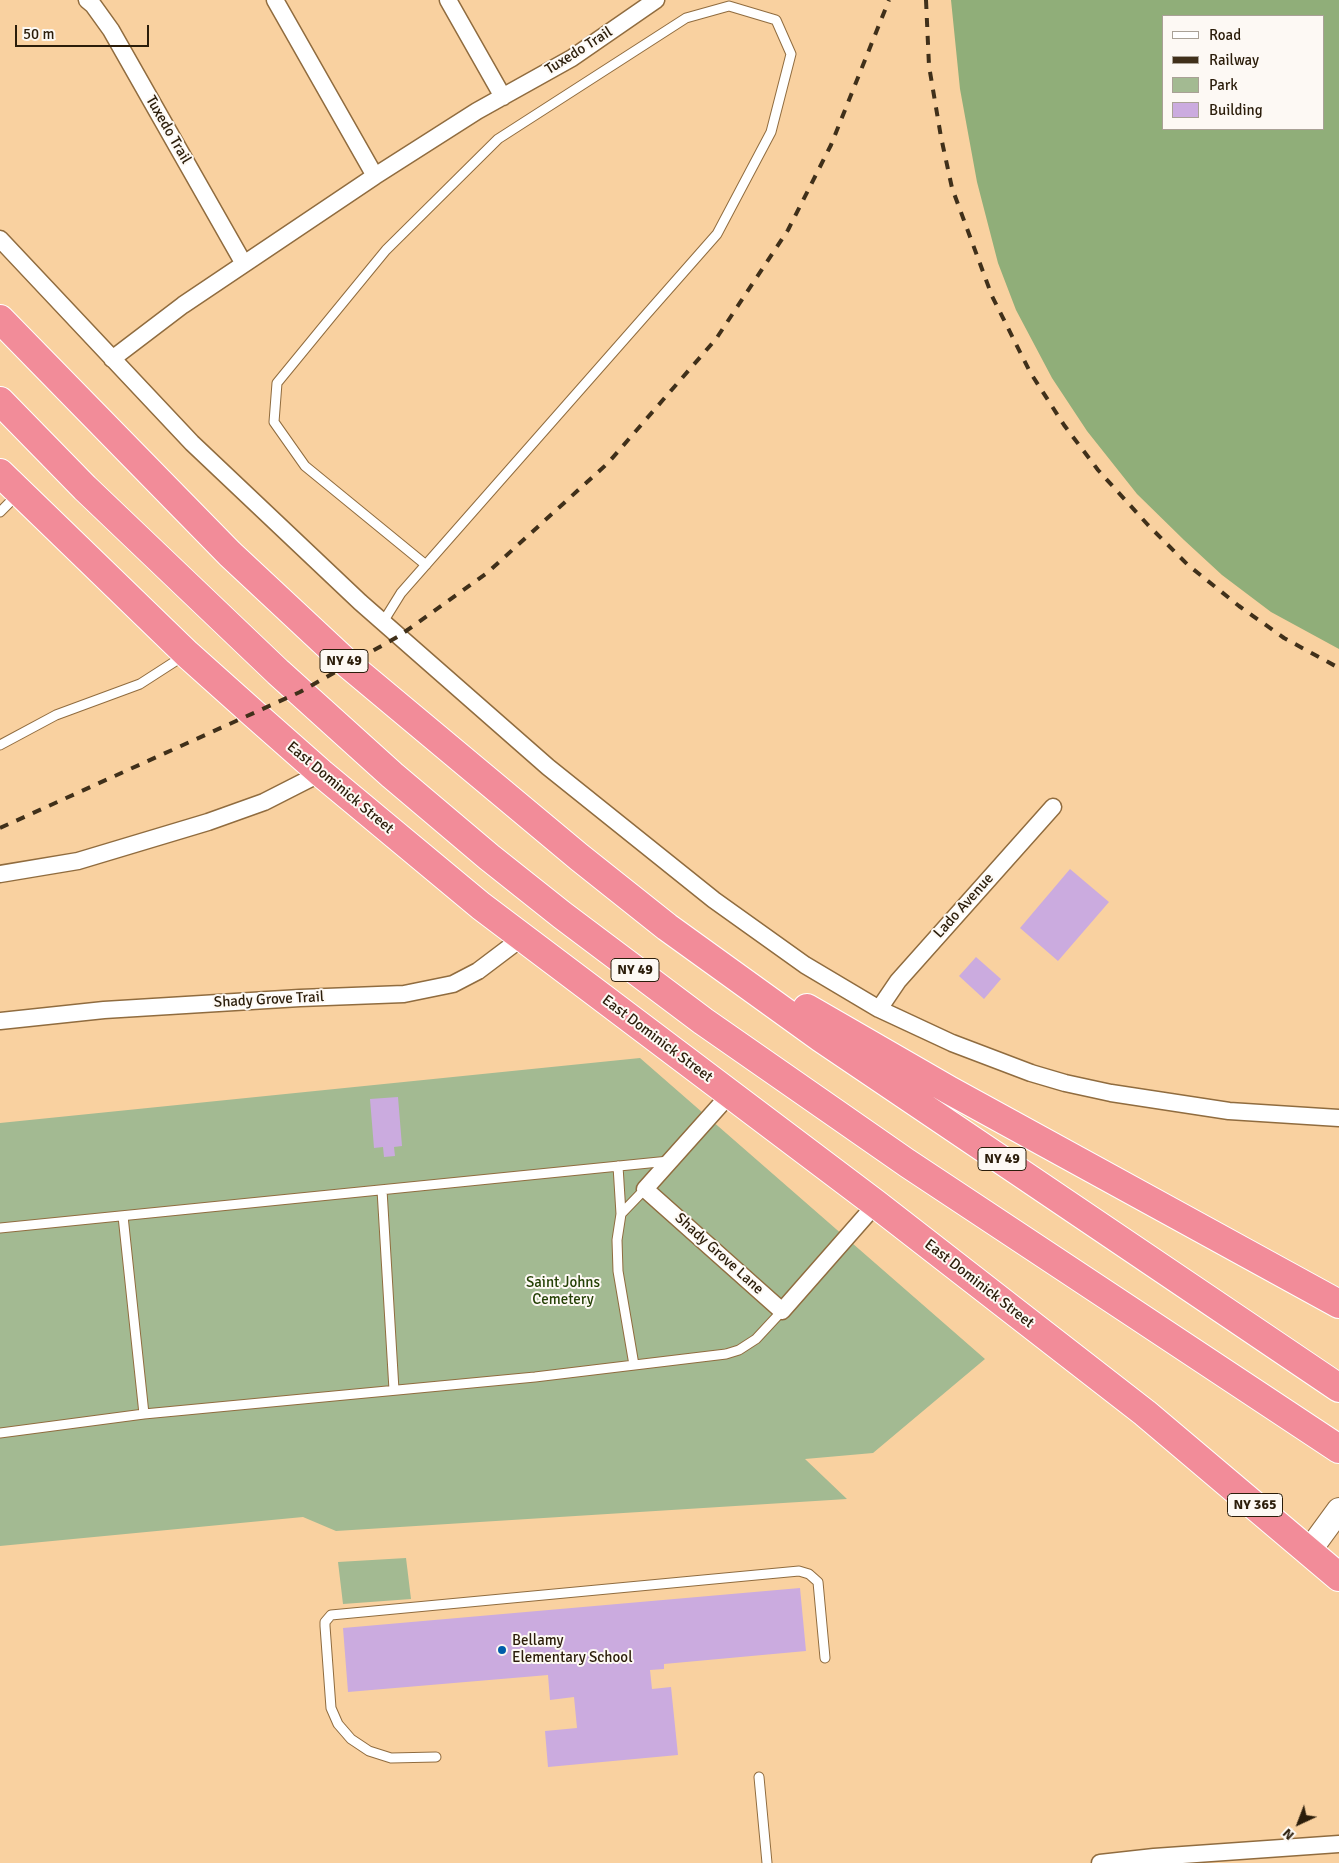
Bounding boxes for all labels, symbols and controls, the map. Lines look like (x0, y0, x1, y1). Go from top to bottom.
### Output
scale bar (18, 15, 151, 47)
legend (1162, 15, 1324, 130)
street label: Tuxedo Trail (542, 23, 616, 79)
text: 50 m (23, 25, 54, 43)
text: Road (1209, 26, 1241, 44)
text: Railway (1209, 51, 1259, 69)
text: Park (1209, 76, 1238, 94)
street label: Tuxedo Trail (141, 93, 195, 167)
text: Building (1209, 101, 1263, 119)
road number: NY 49 (320, 649, 368, 672)
street label: East Dominick Street (283, 738, 397, 838)
street label: Lado Avenue (930, 870, 998, 942)
road number: NY 49 (611, 958, 659, 982)
street label: Shady Grove Trail (213, 988, 325, 1012)
street label: East Dominick Street (598, 992, 716, 1086)
road number: NY 49 (978, 1148, 1026, 1170)
street label: Shady Grove Lane (671, 1209, 767, 1299)
street label: East Dominick Street (921, 1236, 1037, 1332)
park label: Saint Johns Cemetery (526, 1274, 600, 1309)
road number: NY 365 (1228, 1494, 1282, 1516)
place label: Bellamy Elementary School (512, 1632, 633, 1667)
marker: Bellamy Elementary School (496, 1644, 508, 1656)
north arrow (1274, 1798, 1324, 1848)
text: N (1279, 1825, 1298, 1844)

